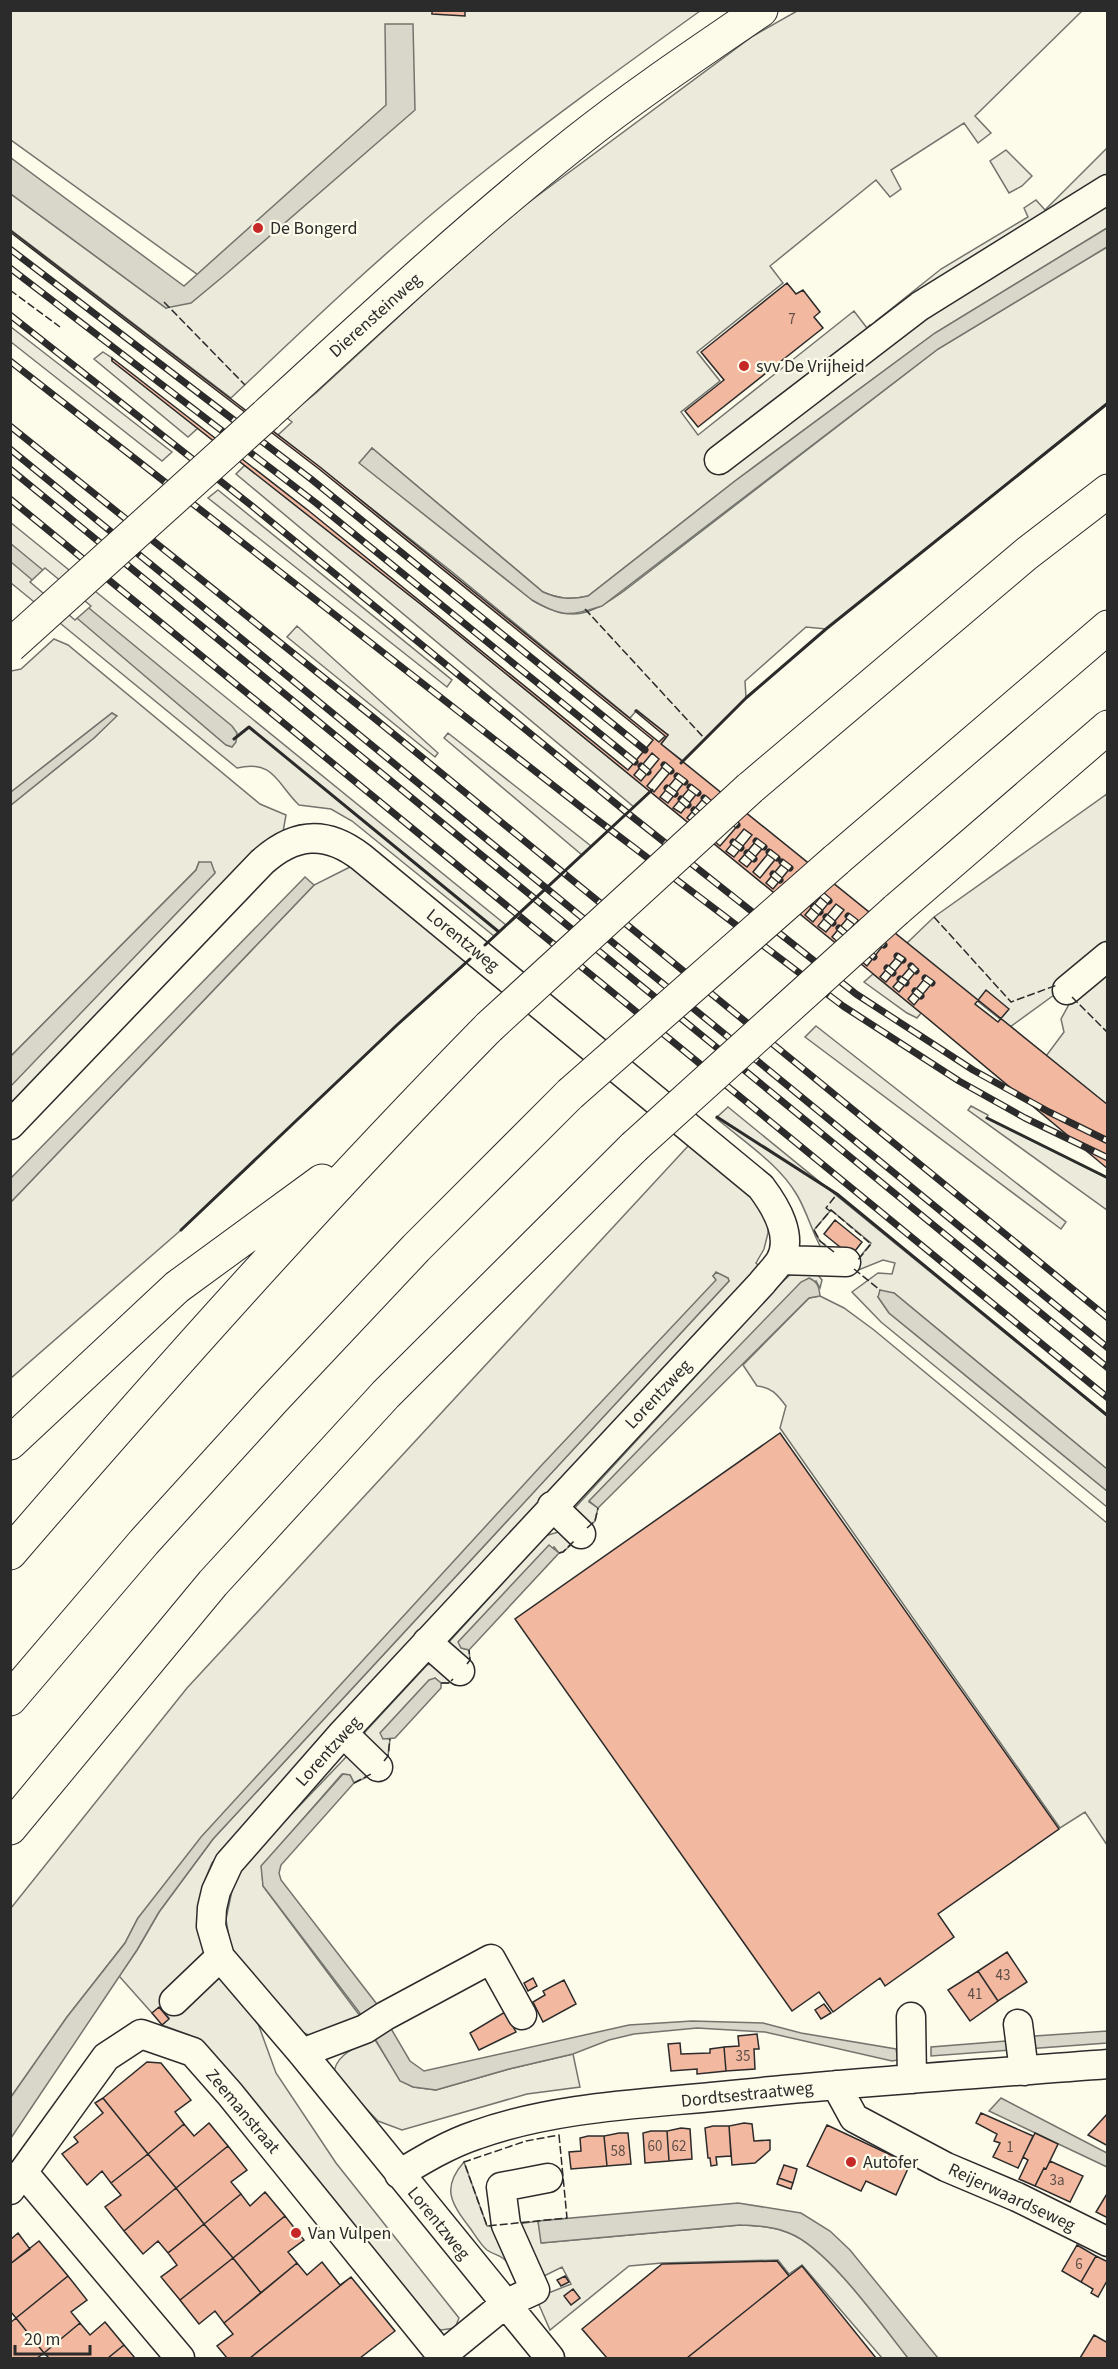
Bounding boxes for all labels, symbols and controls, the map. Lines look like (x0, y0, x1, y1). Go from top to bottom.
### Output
place label: De Bongerd (270, 216, 358, 241)
marker: De Bongerd (251, 221, 265, 235)
street label: Dierensteinweg (324, 267, 427, 364)
house number: 7 (788, 309, 796, 330)
place label: svv De Vrijheid (756, 354, 865, 379)
marker: svv De Vrijheid (737, 359, 751, 373)
street label: Lorentzweg (421, 903, 505, 978)
street label: Lorentzweg (619, 1354, 697, 1435)
street label: Lorentzweg (290, 1710, 367, 1792)
house number: 43 (996, 1965, 1010, 1986)
house number: 41 (968, 1984, 982, 2005)
house number: 35 (736, 2046, 750, 2067)
street label: Zeemanstraat (200, 2063, 286, 2159)
street label: Dordtsestraatweg (680, 2075, 815, 2114)
house number: 60 (648, 2136, 662, 2157)
house number: 62 (672, 2136, 686, 2157)
house number: 1 (1006, 2137, 1014, 2158)
house number: 58 (611, 2141, 625, 2162)
place label: Autofer (863, 2150, 919, 2175)
marker: Autofer (844, 2155, 858, 2169)
street label: Reijerwaardseweg (944, 2157, 1079, 2238)
house number: 3a (1049, 2170, 1065, 2191)
street label: Lorentzweg (401, 2181, 476, 2265)
place label: Van Vulpen (308, 2221, 391, 2246)
marker: Van Vulpen (289, 2226, 303, 2240)
house number: 6 (1075, 2254, 1083, 2275)
scale bar (15, 2318, 90, 2356)
text: 20 m (24, 2327, 60, 2352)

